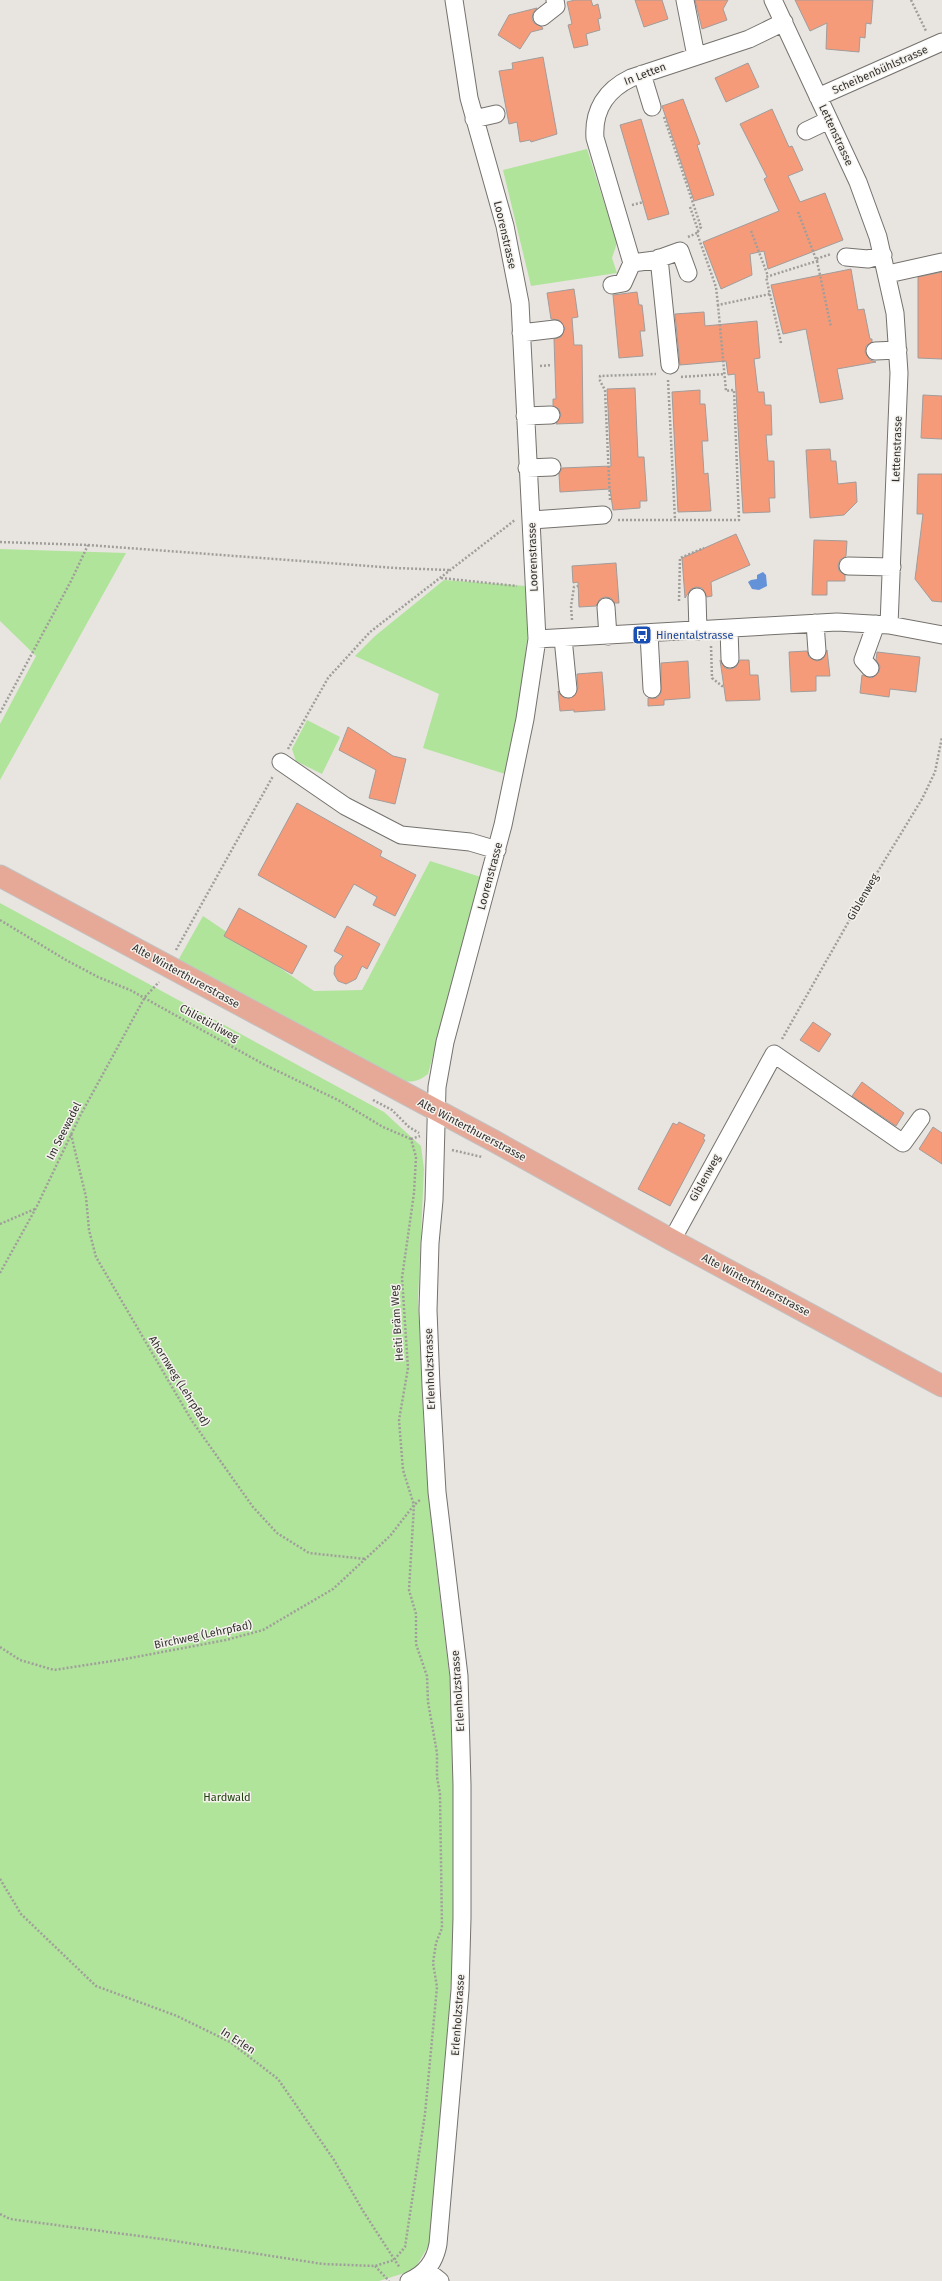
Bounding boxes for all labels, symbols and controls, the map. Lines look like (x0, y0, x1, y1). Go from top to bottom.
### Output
street label: Scheibenbühlstrasse (830, 43, 930, 97)
street label: In Letten (622, 60, 668, 88)
street label: Lettenstrasse (816, 102, 856, 168)
street label: Loorenstrasse (491, 200, 519, 270)
street label: Lettenstrasse (889, 416, 905, 482)
street label: Loorenstrasse (525, 522, 541, 592)
bus stop icon: Hinentalstrasse (631, 624, 653, 646)
place label: Hinentalstrasse (656, 629, 733, 642)
street label: Loorenstrasse (475, 841, 505, 911)
street label: Giblenweg (844, 871, 882, 923)
street label: Alte Winterthurerstrasse (130, 941, 242, 1011)
street label: Chlietürliweg (177, 1001, 241, 1045)
street label: Alte Winterthurerstrasse (416, 1096, 528, 1164)
street label: Im Seewadel (44, 1100, 84, 1162)
street label: Giblenweg (687, 1152, 723, 1204)
street label: Alte Winterthurerstrasse (700, 1251, 812, 1319)
street label: Heiti Bräm Weg (388, 1284, 406, 1361)
street label: Erlenholzstrasse (422, 1328, 438, 1410)
street label: Ahornweg (Lehrpfad) (146, 1333, 212, 1429)
street label: Birchweg (Lehrpfad) (153, 1618, 253, 1652)
street label: Erlenholzstrasse (449, 1650, 467, 1732)
park label: Hardwald (203, 1791, 251, 1804)
street label: Erlenholzstrasse (449, 1974, 467, 2056)
street label: In Erlen (218, 2025, 258, 2057)

